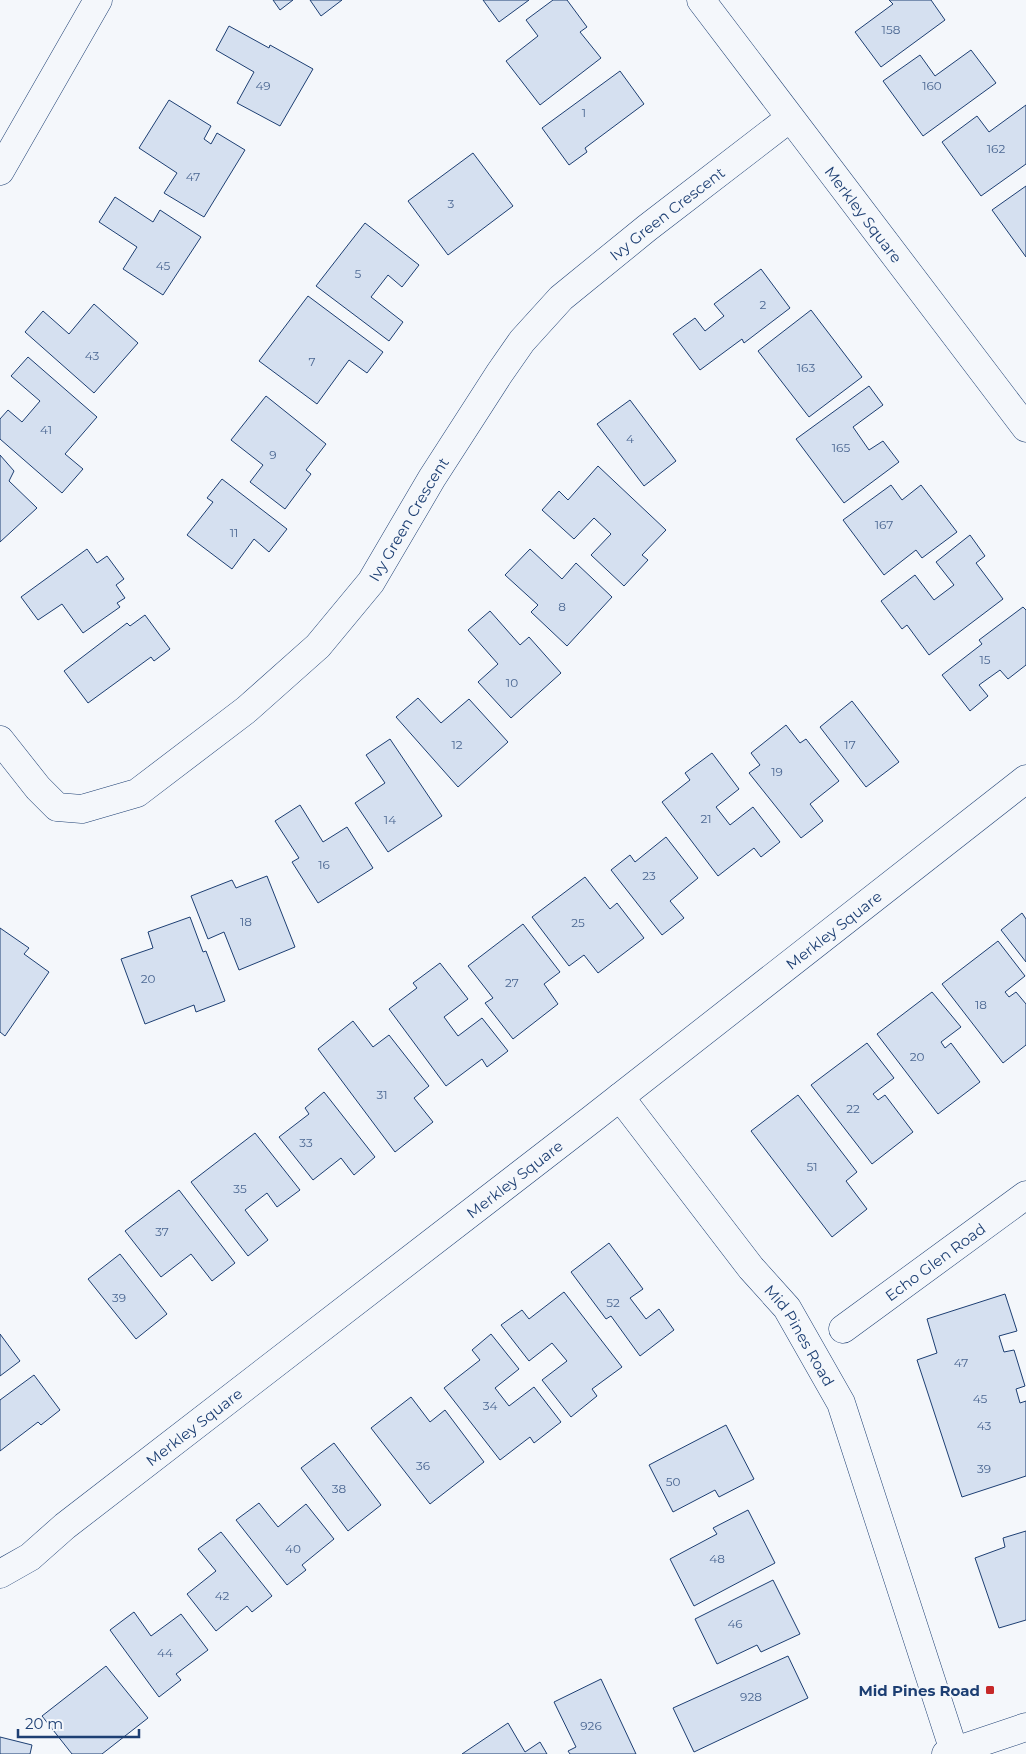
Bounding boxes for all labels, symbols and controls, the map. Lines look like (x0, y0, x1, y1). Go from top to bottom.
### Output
house number: 158 (882, 22, 901, 37)
house number: 49 (255, 78, 271, 93)
house number: 160 (922, 78, 942, 93)
house number: 1 (582, 105, 586, 120)
house number: 162 (987, 141, 1005, 156)
street label: Merkley Square (821, 162, 907, 266)
street label: Ivy Green Crescent (606, 163, 728, 264)
house number: 47 (186, 169, 200, 184)
house number: 3 (448, 196, 455, 211)
house number: 45 (156, 258, 171, 273)
house number: 5 (355, 266, 362, 281)
house number: 2 (760, 297, 767, 312)
house number: 43 (85, 348, 99, 363)
house number: 7 (308, 354, 316, 369)
house number: 163 (797, 360, 815, 375)
house number: 41 (40, 422, 52, 437)
house number: 4 (626, 431, 634, 446)
house number: 165 (832, 440, 850, 455)
house number: 9 (269, 447, 277, 462)
street label: Ivy Green Crescent (364, 454, 452, 584)
house number: 167 (875, 517, 893, 532)
house number: 11 (230, 525, 238, 540)
house number: 8 (558, 599, 566, 614)
house number: 15 (979, 652, 991, 667)
house number: 10 (506, 675, 518, 690)
house number: 12 (451, 737, 463, 752)
house number: 17 (844, 737, 856, 752)
house number: 19 (771, 764, 783, 779)
house number: 21 (700, 811, 712, 826)
house number: 14 (384, 812, 396, 827)
house number: 16 (318, 857, 330, 872)
house number: 23 (642, 868, 656, 883)
street label: Merkley Square (782, 886, 885, 973)
house number: 18 (240, 914, 252, 929)
house number: 25 (571, 915, 585, 930)
house number: 20 (141, 971, 155, 986)
house number: 27 (505, 975, 519, 990)
house number: 18 (975, 997, 987, 1012)
house number: 20 (910, 1049, 924, 1064)
house number: 31 (376, 1087, 388, 1102)
house number: 22 (846, 1101, 860, 1116)
house number: 33 (299, 1135, 313, 1150)
street label: Merkley Square (462, 1136, 566, 1222)
house number: 51 (806, 1159, 818, 1174)
house number: 35 (233, 1181, 247, 1196)
street label: Echo Glen Road (881, 1219, 989, 1305)
house number: 37 (155, 1224, 169, 1239)
street label: Mid Pines Road (761, 1280, 839, 1389)
house number: 39 (112, 1290, 126, 1305)
house number: 52 (606, 1295, 620, 1310)
house number: 47 (954, 1355, 968, 1370)
street label: Merkley Square (142, 1383, 246, 1470)
house number: 45 (973, 1391, 988, 1406)
house number: 34 (483, 1398, 497, 1413)
house number: 43 (977, 1418, 991, 1433)
house number: 36 (416, 1458, 430, 1473)
house number: 39 (977, 1461, 991, 1476)
house number: 50 (666, 1474, 680, 1489)
house number: 38 (332, 1481, 347, 1496)
house number: 40 (285, 1541, 301, 1556)
house number: 48 (709, 1551, 725, 1566)
house number: 42 (215, 1588, 230, 1603)
house number: 46 (727, 1616, 743, 1631)
house number: 44 (157, 1645, 173, 1660)
place label: Mid Pines Road (859, 1681, 980, 1700)
marker: Mid Pines Road (984, 1684, 996, 1696)
house number: 928 (740, 1689, 762, 1704)
scale bar (18, 1706, 139, 1738)
text: 20 m (25, 1714, 63, 1733)
house number: 926 (580, 1718, 602, 1733)

